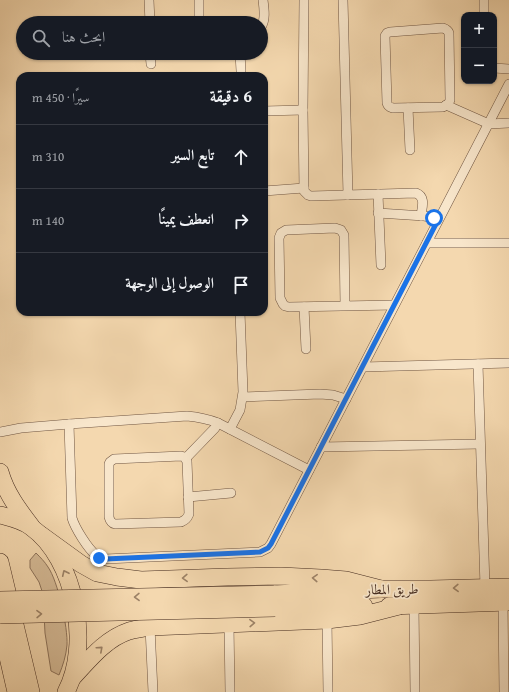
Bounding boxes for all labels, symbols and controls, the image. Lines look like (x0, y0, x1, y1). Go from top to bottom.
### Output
map controls (461, 12, 497, 84)
button: + (461, 12, 497, 48)
search box (16, 16, 268, 60)
text: ابحث هنا (62, 26, 105, 47)
icon: search (30, 27, 52, 49)
button: − (461, 48, 497, 84)
text: 6 دقيقة (210, 83, 252, 108)
text: سيرًا · 450 m (32, 88, 90, 107)
text: تابع السير (172, 144, 214, 165)
icon: ahead (230, 146, 252, 168)
text: 310 m (32, 147, 64, 166)
text: انعطف يمينًا (158, 208, 214, 229)
route start (425, 209, 443, 227)
icon: right (230, 210, 252, 232)
text: 140 m (32, 211, 64, 230)
text: الوصول إلى الوجهة (125, 272, 214, 293)
icon: arrive (230, 274, 252, 296)
route end (90, 549, 108, 567)
one-way arrow (62, 569, 70, 577)
one-way arrow (312, 573, 318, 582)
one-way arrow (182, 574, 188, 582)
street label: طريق المطار (363, 579, 419, 599)
one-way arrow (453, 584, 459, 592)
one-way arrow (134, 593, 140, 601)
one-way arrow (36, 610, 42, 618)
one-way arrow (249, 619, 255, 627)
one-way arrow (95, 647, 103, 654)

